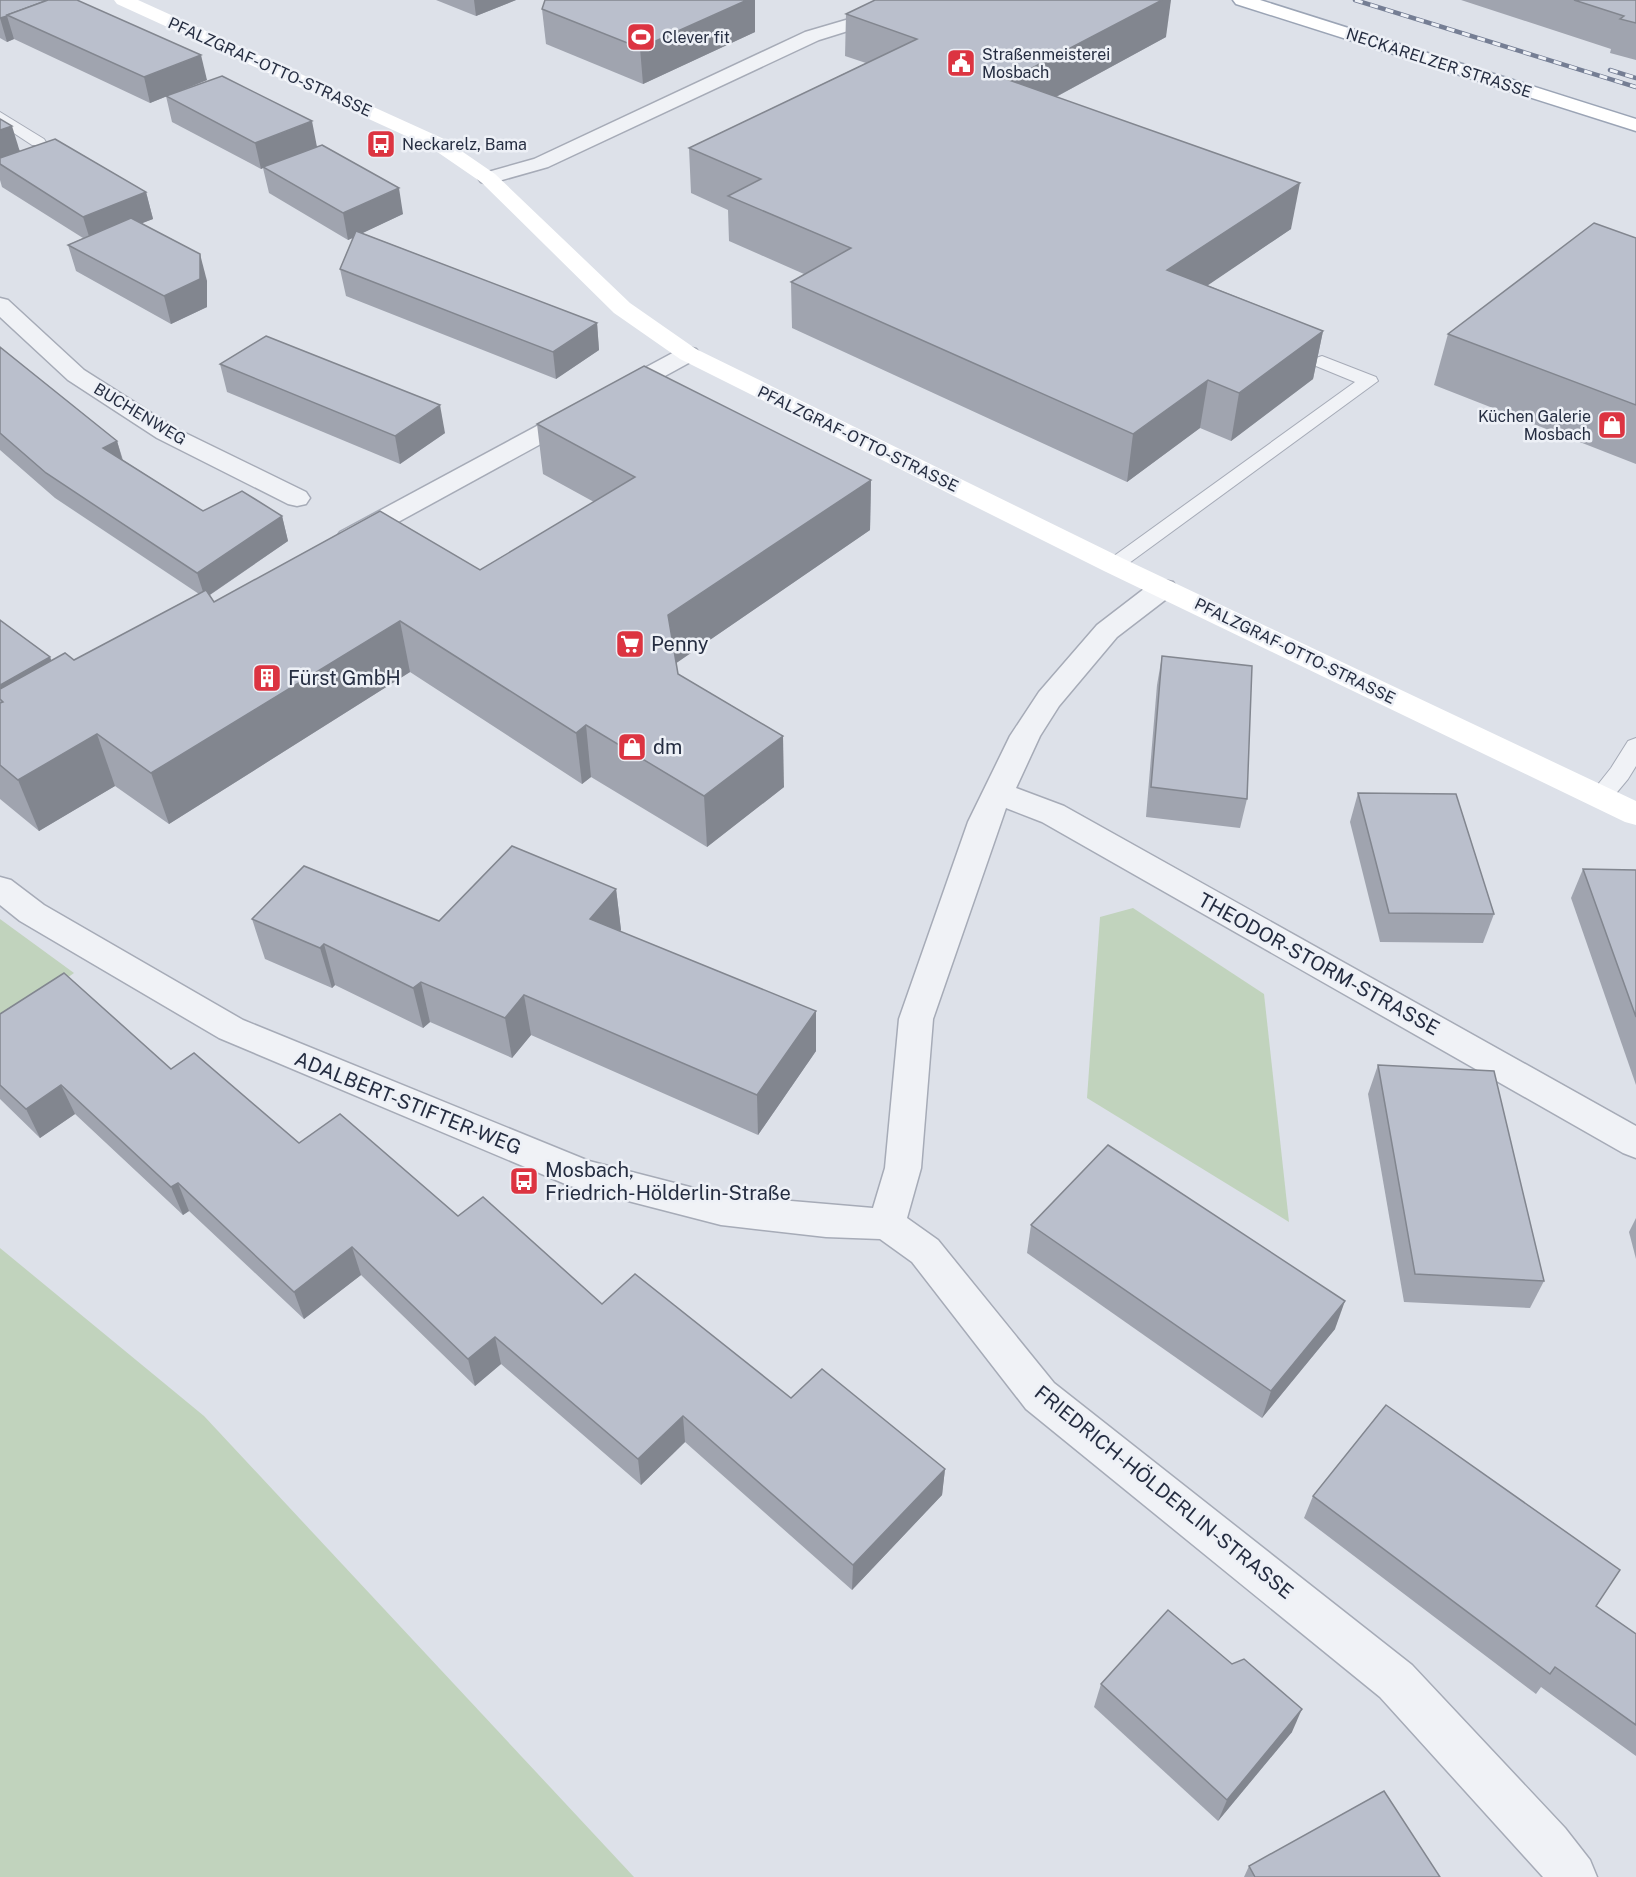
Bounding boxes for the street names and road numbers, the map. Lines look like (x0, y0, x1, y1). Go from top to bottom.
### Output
street label: PFALZGRAF-OTTO-STRASSE (165, 13, 375, 121)
street label: NECKARELZER STRASSE (1344, 24, 1534, 102)
street label: BUCHENWEG (90, 379, 190, 449)
street label: PFALZGRAF-OTTO-STRASSE (755, 382, 961, 496)
street label: PFALZGRAF-OTTO-STRASSE (1192, 594, 1398, 708)
street label: THEODOR-STORM-STRASSE (1194, 888, 1444, 1040)
street label: ADALBERT-STIFTER-WEG (291, 1046, 525, 1160)
street label: FRIEDRICH-HÖLDERLIN-STRASSE (1030, 1379, 1299, 1604)

